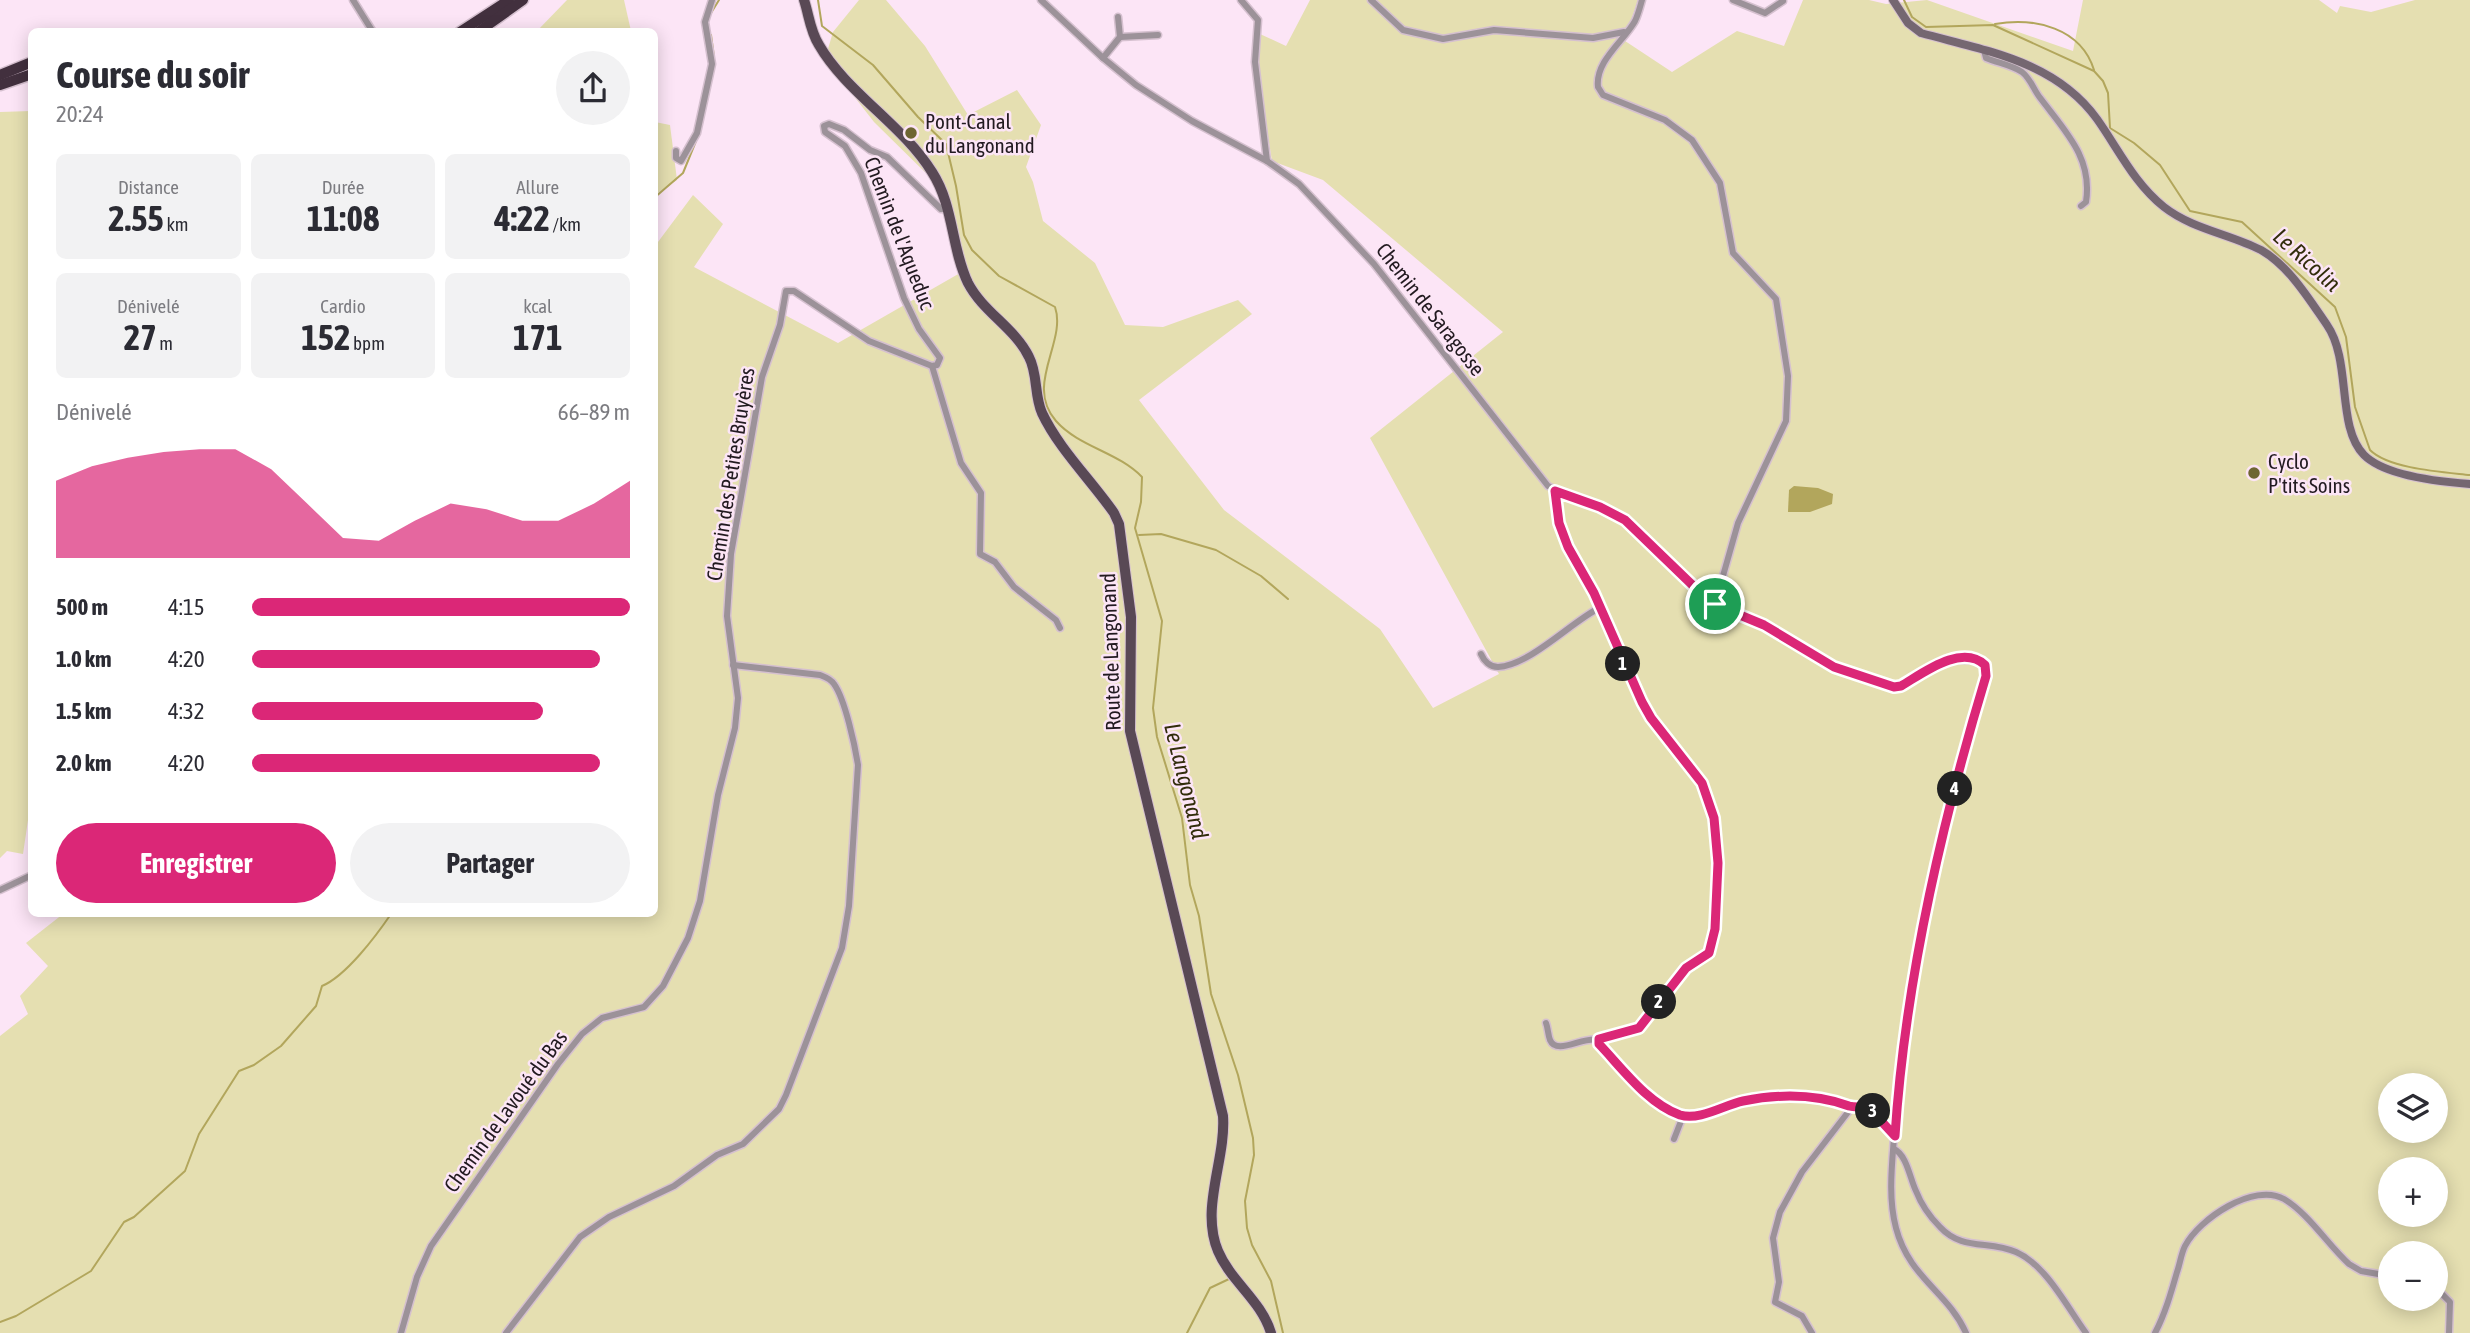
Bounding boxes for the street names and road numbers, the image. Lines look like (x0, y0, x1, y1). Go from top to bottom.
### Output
street label: Chemin de l'Aqueduc (860, 153, 940, 313)
street label: Chemin de Saragosse (1372, 238, 1490, 380)
street label: Chemin des Petites Bruyères (701, 366, 759, 582)
street label: Route de Langonand (1095, 573, 1125, 731)
street label: Chemin de Lavoué du Bas (438, 1026, 572, 1196)

